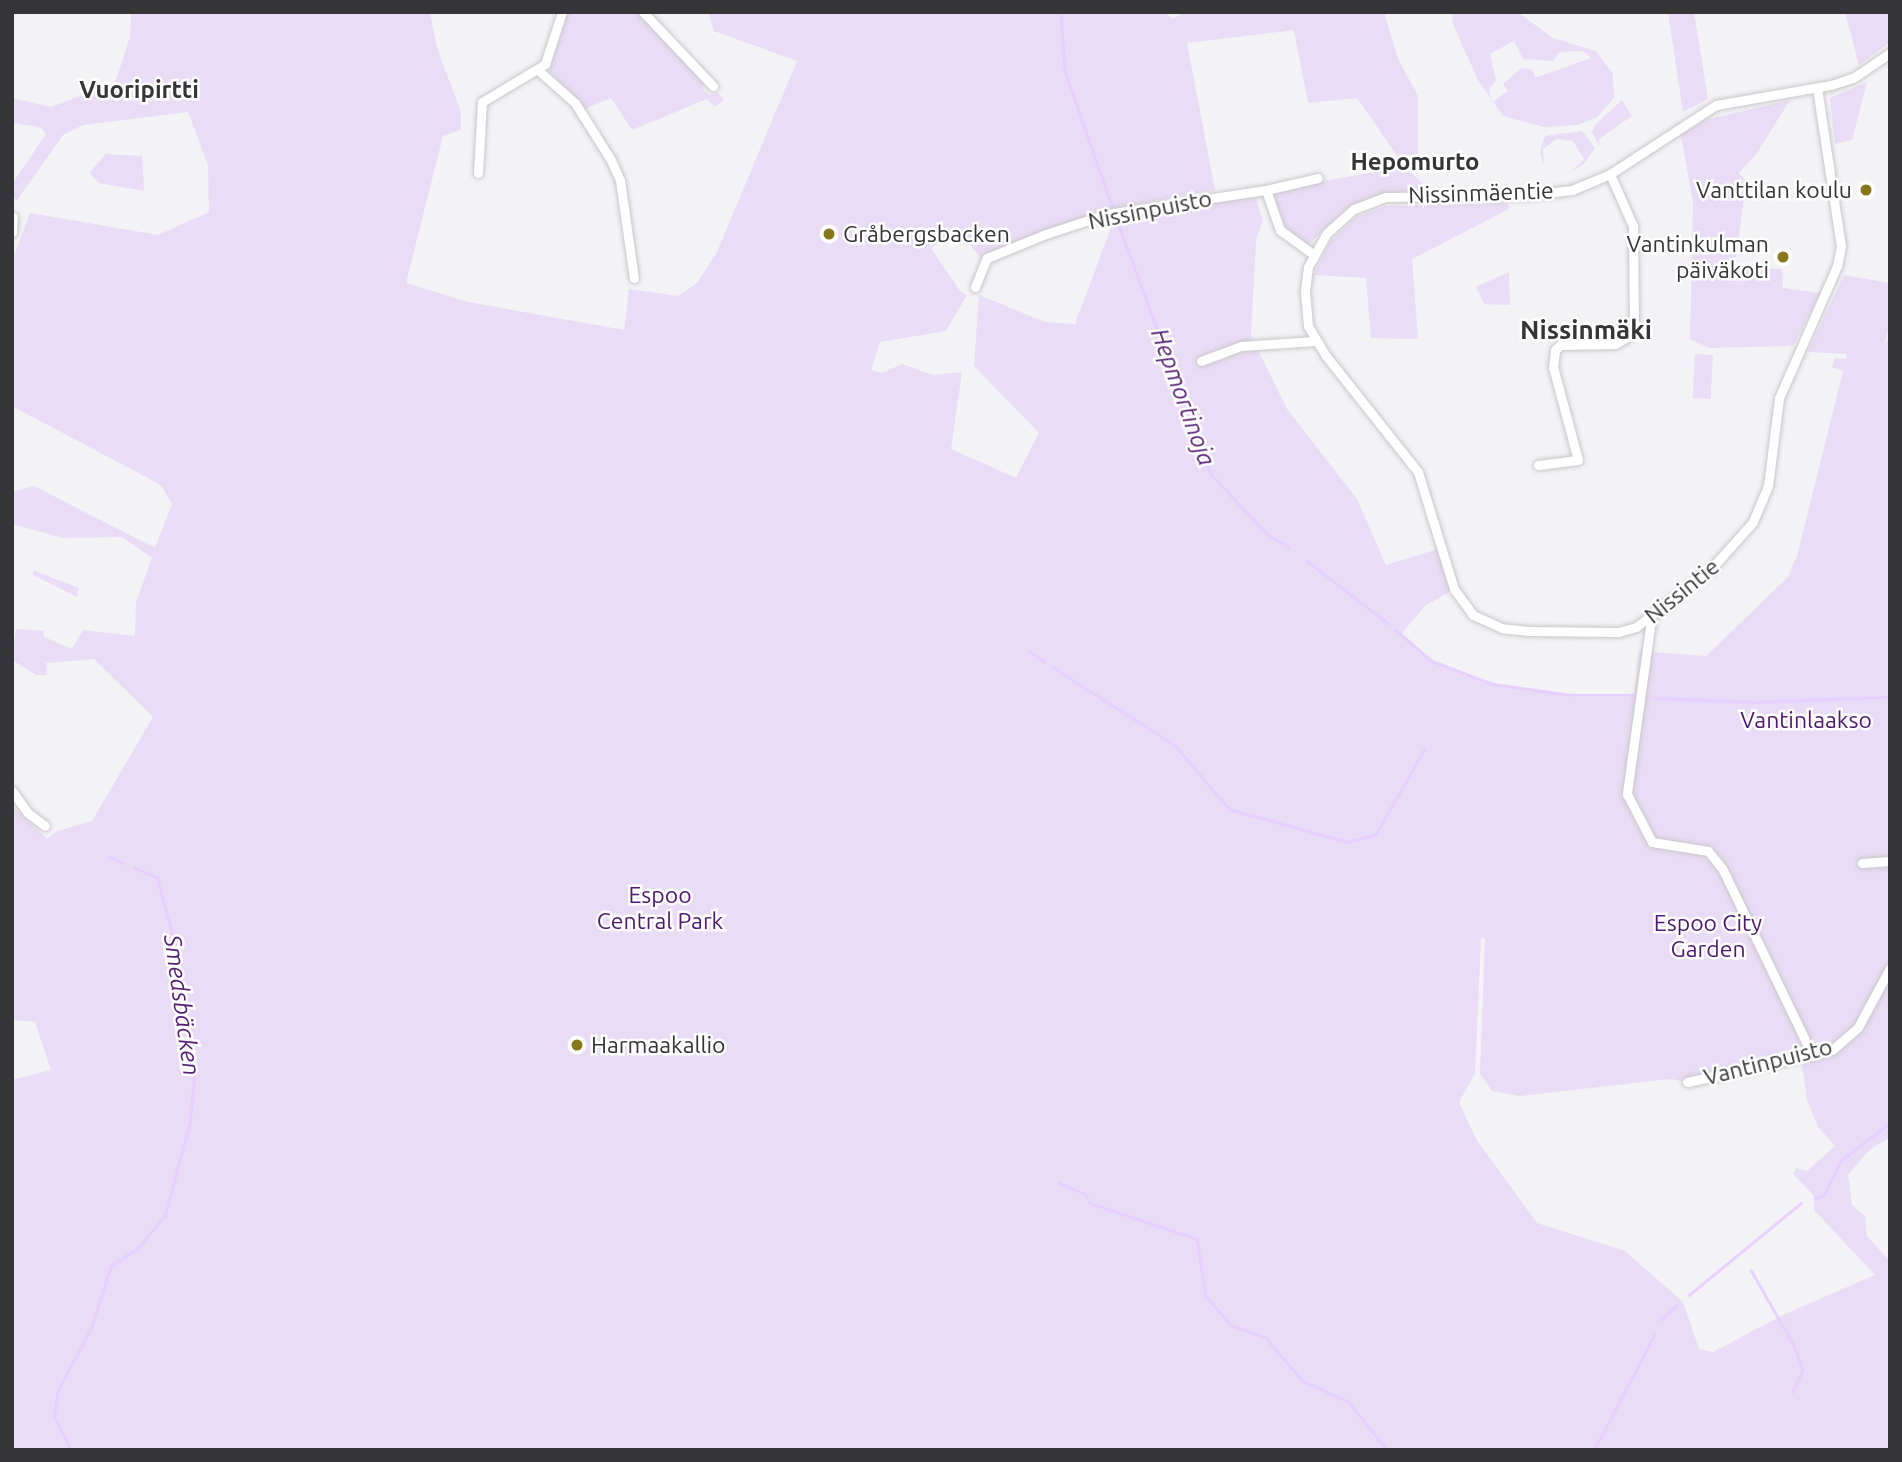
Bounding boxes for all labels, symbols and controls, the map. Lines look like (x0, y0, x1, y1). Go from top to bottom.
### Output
district label: Vuoripirtti (79, 76, 199, 104)
district label: Hepomurto (1350, 148, 1480, 176)
place label: Vanttilan koulu (1696, 176, 1852, 204)
street label: Nissinmäentie (1408, 177, 1554, 209)
marker: Vanttilan koulu (1858, 182, 1874, 198)
street label: Nissinpuisto (1086, 184, 1214, 236)
place label: Gråbergsbacken (843, 220, 1010, 248)
marker: Gråbergsbacken (821, 226, 837, 242)
place label: Vantinkulman päiväkoti (1627, 230, 1769, 284)
marker: Vantinkulman päiväkoti (1775, 249, 1791, 265)
district label: Nissinmäki (1520, 314, 1652, 346)
water label: Hepmortinoja (1145, 324, 1221, 470)
street label: Nissintie (1639, 553, 1725, 629)
park label: Vantinlaakso (1740, 706, 1872, 734)
park label: Espoo Central Park (597, 881, 723, 935)
park label: Espoo City Garden (1654, 909, 1762, 963)
water label: Smedsbäcken (158, 933, 206, 1077)
place label: Harmaakallio (591, 1031, 726, 1059)
street label: Vantinpuisto (1701, 1033, 1835, 1091)
marker: Harmaakallio (569, 1037, 585, 1053)

